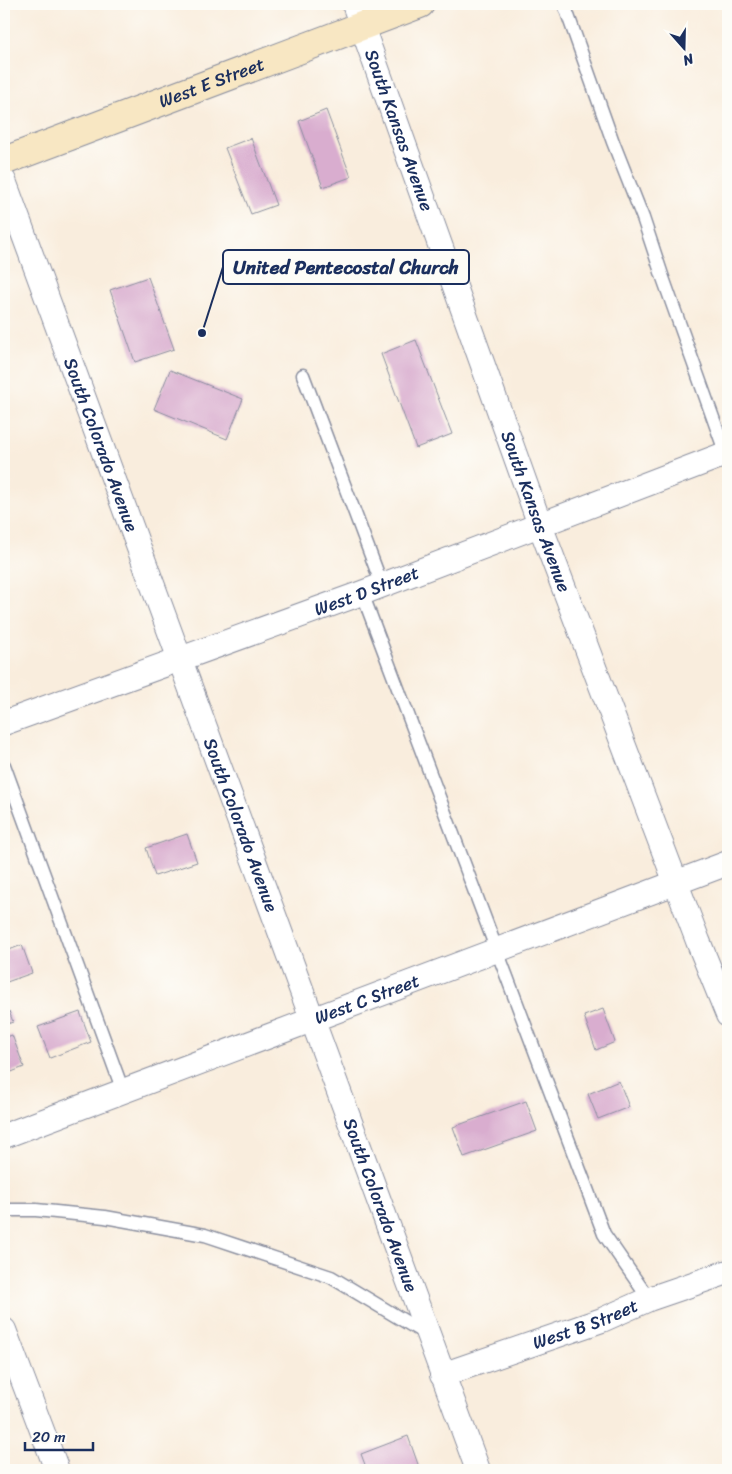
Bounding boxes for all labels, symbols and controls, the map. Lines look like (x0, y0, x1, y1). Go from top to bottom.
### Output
north arrow (660, 22, 710, 72)
street label: South Kansas Avenue (355, 45, 443, 216)
text: N (679, 46, 698, 73)
street label: West E Street (154, 48, 269, 117)
callout: United Pentecostal Church (223, 250, 469, 284)
text: United Pentecostal Church (233, 251, 459, 284)
street label: South Colorado Avenue (54, 353, 148, 537)
street label: South Kansas Avenue (492, 426, 580, 597)
street label: West D Street (310, 557, 424, 625)
street label: South Colorado Avenue (194, 733, 288, 917)
street label: West C Street (310, 965, 425, 1034)
street label: South Colorado Avenue (334, 1113, 427, 1297)
street label: West B Street (528, 1290, 644, 1359)
scale bar (25, 1419, 92, 1451)
text: 20 m (32, 1424, 66, 1450)

